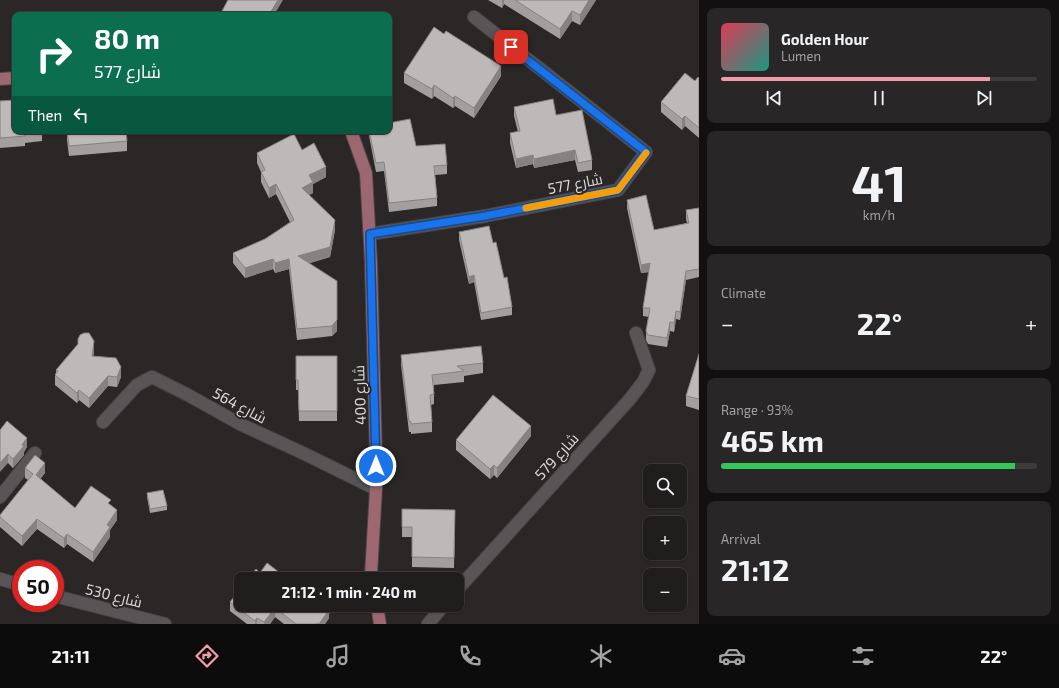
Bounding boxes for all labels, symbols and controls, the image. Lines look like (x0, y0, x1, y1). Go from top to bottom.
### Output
text: 80 m (94, 21, 160, 55)
icon: right (28, 28, 80, 80)
pin (494, 30, 528, 64)
text: Golden Hour (781, 30, 869, 48)
icon: arrive (500, 36, 522, 58)
text: Lumen (781, 48, 821, 64)
text: شارع 577 (94, 60, 161, 82)
icon: previous (763, 87, 785, 109)
icon: pause (868, 87, 890, 109)
icon: next (973, 87, 995, 109)
icon: left (70, 104, 92, 126)
text: Then (28, 106, 62, 124)
text: 41 (851, 150, 907, 212)
street label: شارع 577 (546, 169, 605, 200)
text: km/h (863, 207, 895, 223)
text: Climate (721, 285, 766, 301)
text: 22° (857, 305, 902, 341)
text: − (721, 310, 734, 336)
text: + (1025, 310, 1037, 336)
street label: شارع 400 (349, 365, 372, 425)
street label: شارع 564 (209, 383, 270, 429)
text: Range · 93% (721, 402, 793, 418)
text: 465 km (721, 422, 824, 458)
street label: شارع 579 (530, 429, 584, 485)
position arrow (355, 445, 397, 487)
map controls (643, 464, 687, 612)
button: search (643, 464, 687, 508)
button: + (643, 516, 687, 560)
text: Arrival (721, 531, 761, 547)
text: 21:12 (721, 551, 790, 587)
speed limit sign: 50 (12, 560, 64, 612)
button: − (643, 568, 687, 612)
street label: شارع 530 (83, 579, 144, 614)
text: 21:12 · 1 min · 240 m (281, 583, 417, 601)
icon: directions (193, 642, 221, 670)
icon: music (324, 642, 352, 670)
icon: phone (456, 642, 484, 670)
icon: climate (587, 642, 615, 670)
icon: car (718, 642, 746, 670)
icon: filters (849, 642, 877, 670)
text: 21:11 (52, 645, 90, 667)
text: 22° (980, 645, 1007, 667)

